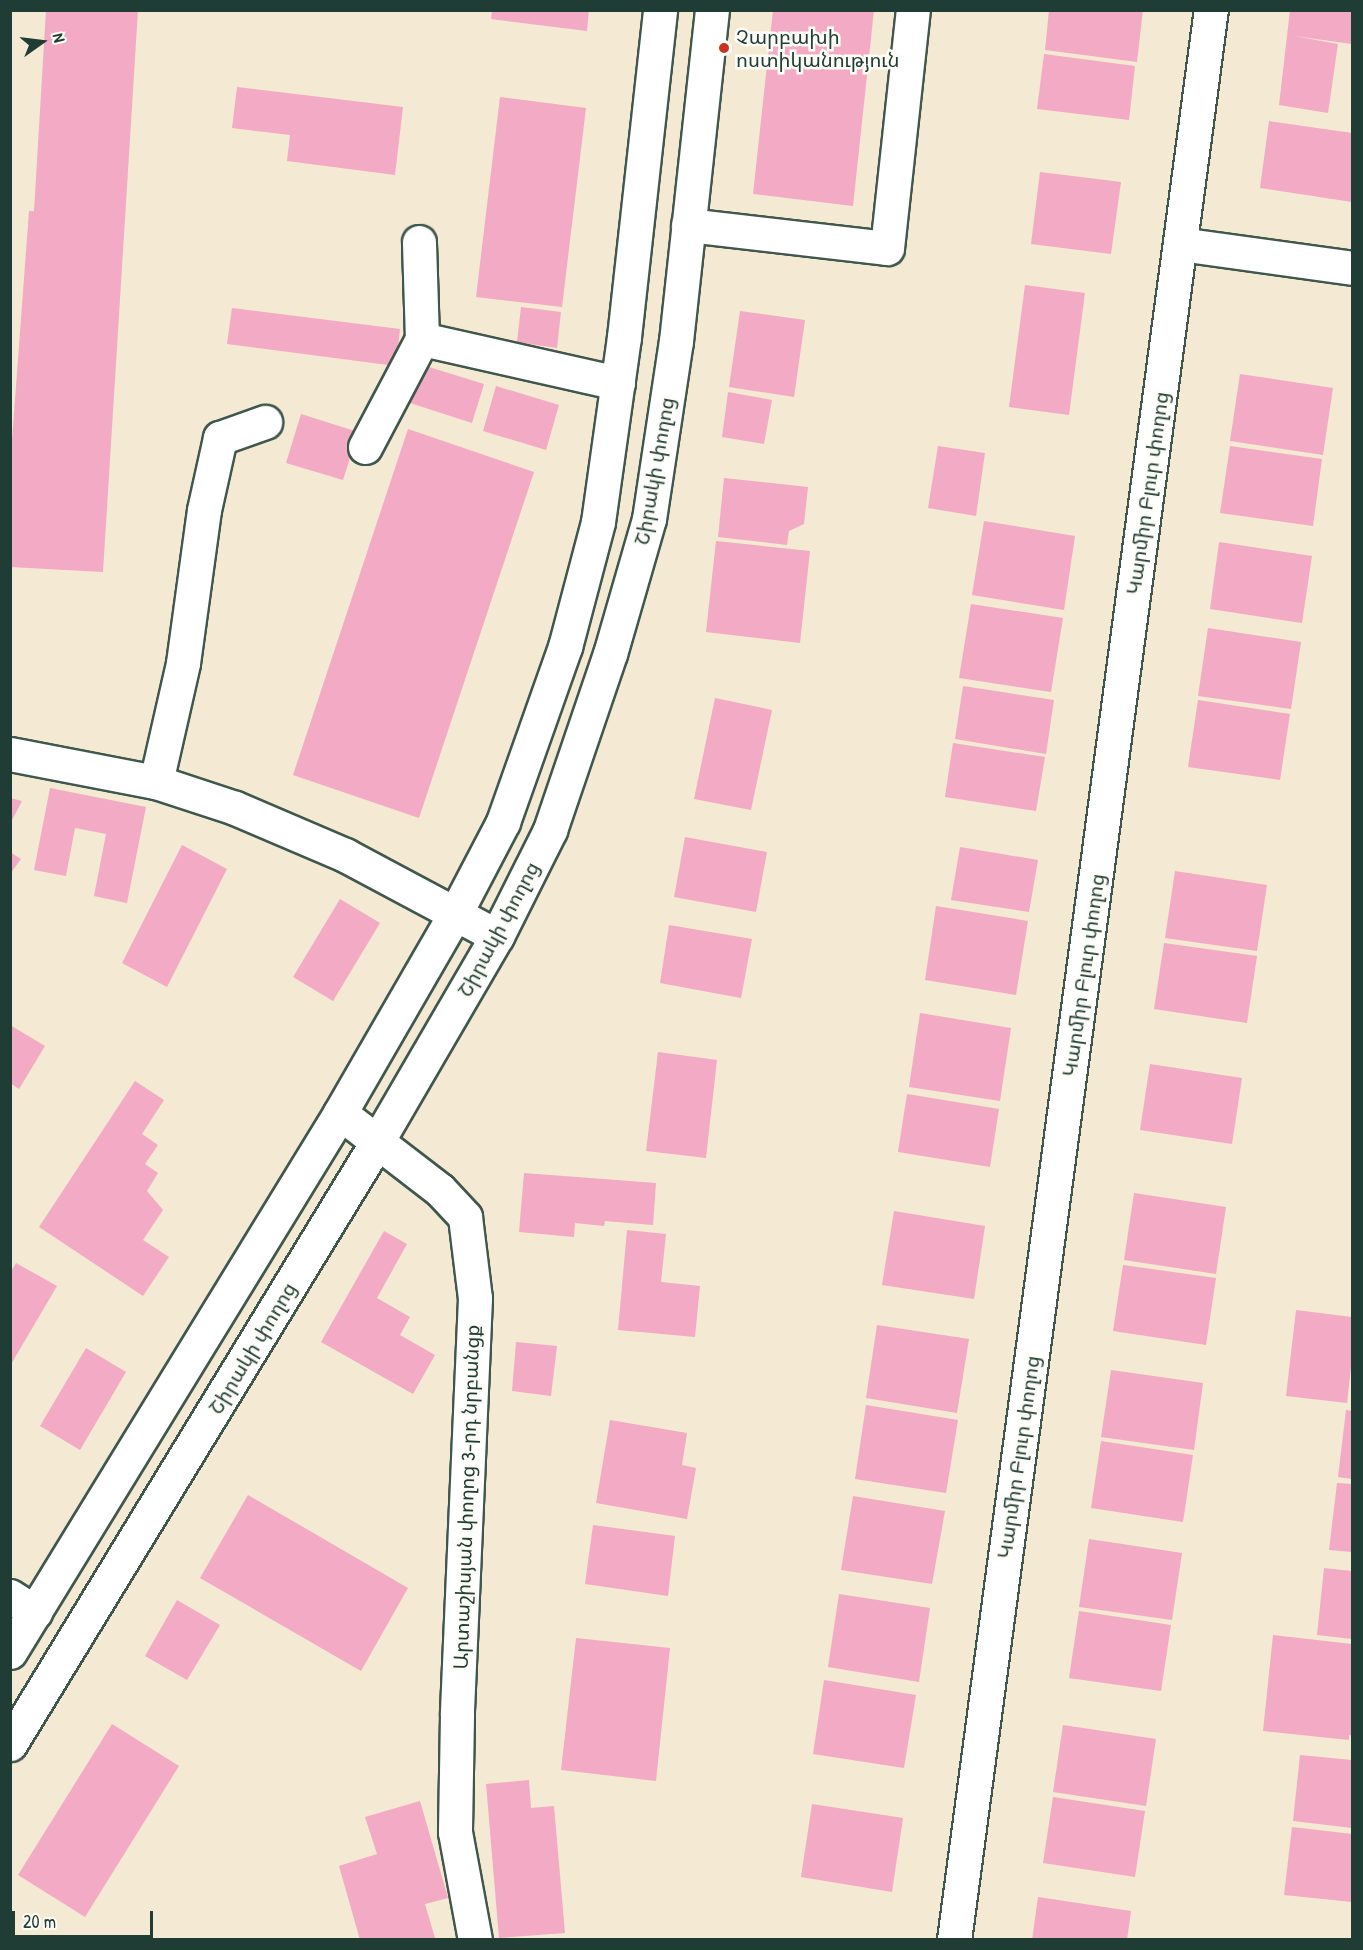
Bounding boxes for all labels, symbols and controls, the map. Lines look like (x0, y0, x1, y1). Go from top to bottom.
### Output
north arrow (12, 12, 72, 72)
place label: Չարբախի ոստիկանություն (736, 24, 900, 71)
text: N (48, 31, 71, 44)
marker: Չարբախի ոստիկանություն (717, 41, 731, 55)
street label: Կարմիր Բլուր փողոց (1121, 390, 1173, 596)
street label: Շիրակի փողոց (629, 395, 679, 547)
street label: Շիրակի փողոց (452, 857, 544, 1001)
street label: Կարմիր Բլուր փողոց (1057, 872, 1109, 1078)
street label: Շիրակի փողոց (203, 1278, 301, 1418)
street label: Արտաշիսյան փողոց 3-րդ նրբանցք (448, 1324, 484, 1670)
street label: Կարմիր Բլուր փողոց (992, 1354, 1044, 1560)
scale bar (15, 1899, 156, 1937)
text: 20 m (23, 1909, 56, 1934)

